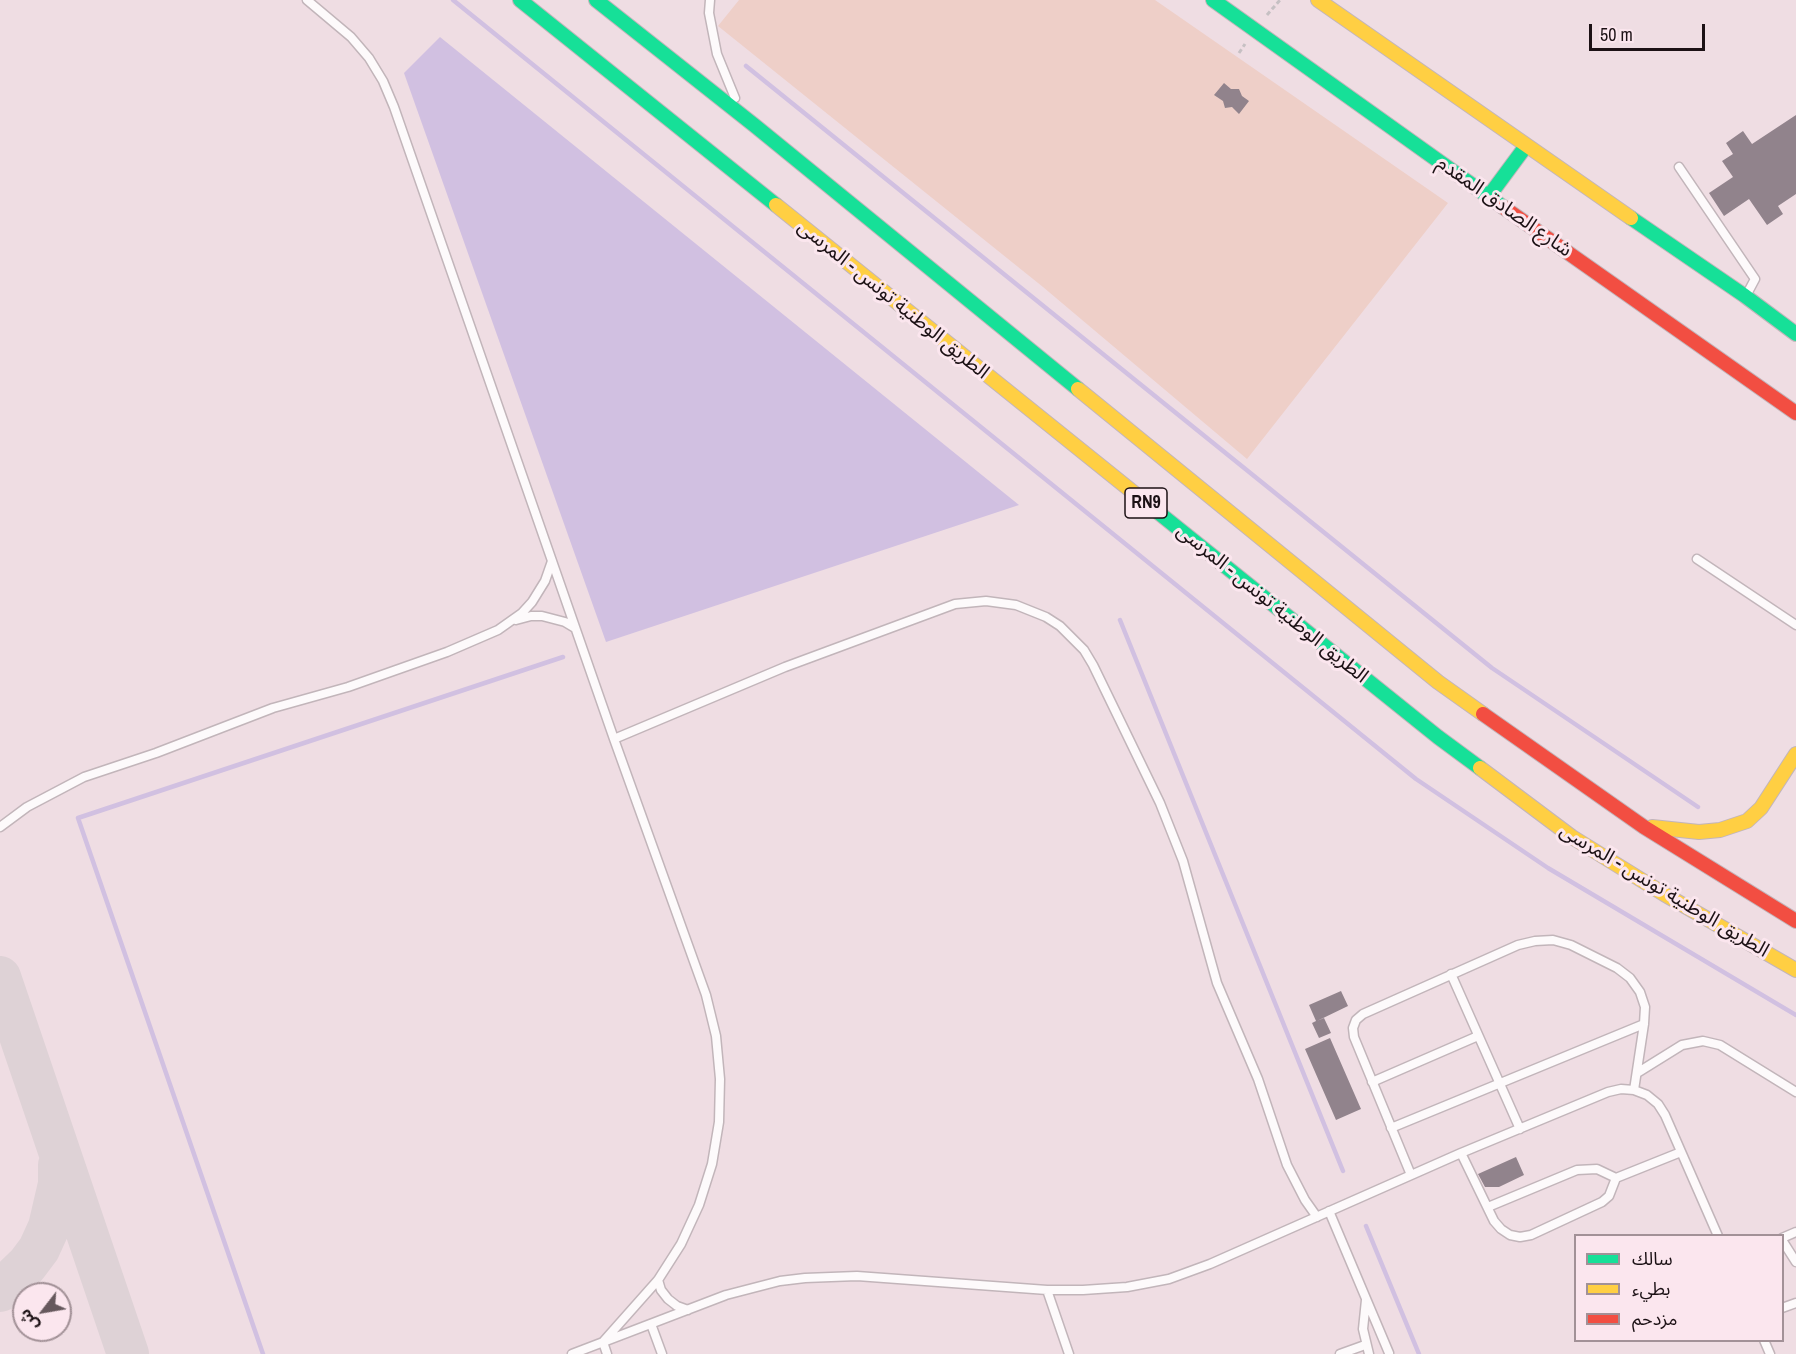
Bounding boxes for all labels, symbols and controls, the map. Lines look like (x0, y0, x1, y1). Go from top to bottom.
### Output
scale bar (1592, 12, 1708, 50)
text: 50 m (1600, 22, 1633, 47)
street label: شارع الصادق المقدم (1432, 151, 1576, 263)
street label: الطريق الوطنية تونس - المرسى (792, 215, 994, 385)
road number: RN9 (1125, 488, 1167, 518)
street label: الطريق الوطنية تونس - المرسى (1171, 519, 1373, 689)
street label: الطريق الوطنية تونس - المرسى (1555, 819, 1773, 963)
legend (1574, 1234, 1784, 1342)
text: سالك (1632, 1246, 1673, 1271)
text: بطيء (1632, 1276, 1670, 1301)
north arrow (12, 1282, 72, 1342)
text: ش (13, 1305, 43, 1335)
text: مزدحم (1632, 1306, 1677, 1331)

